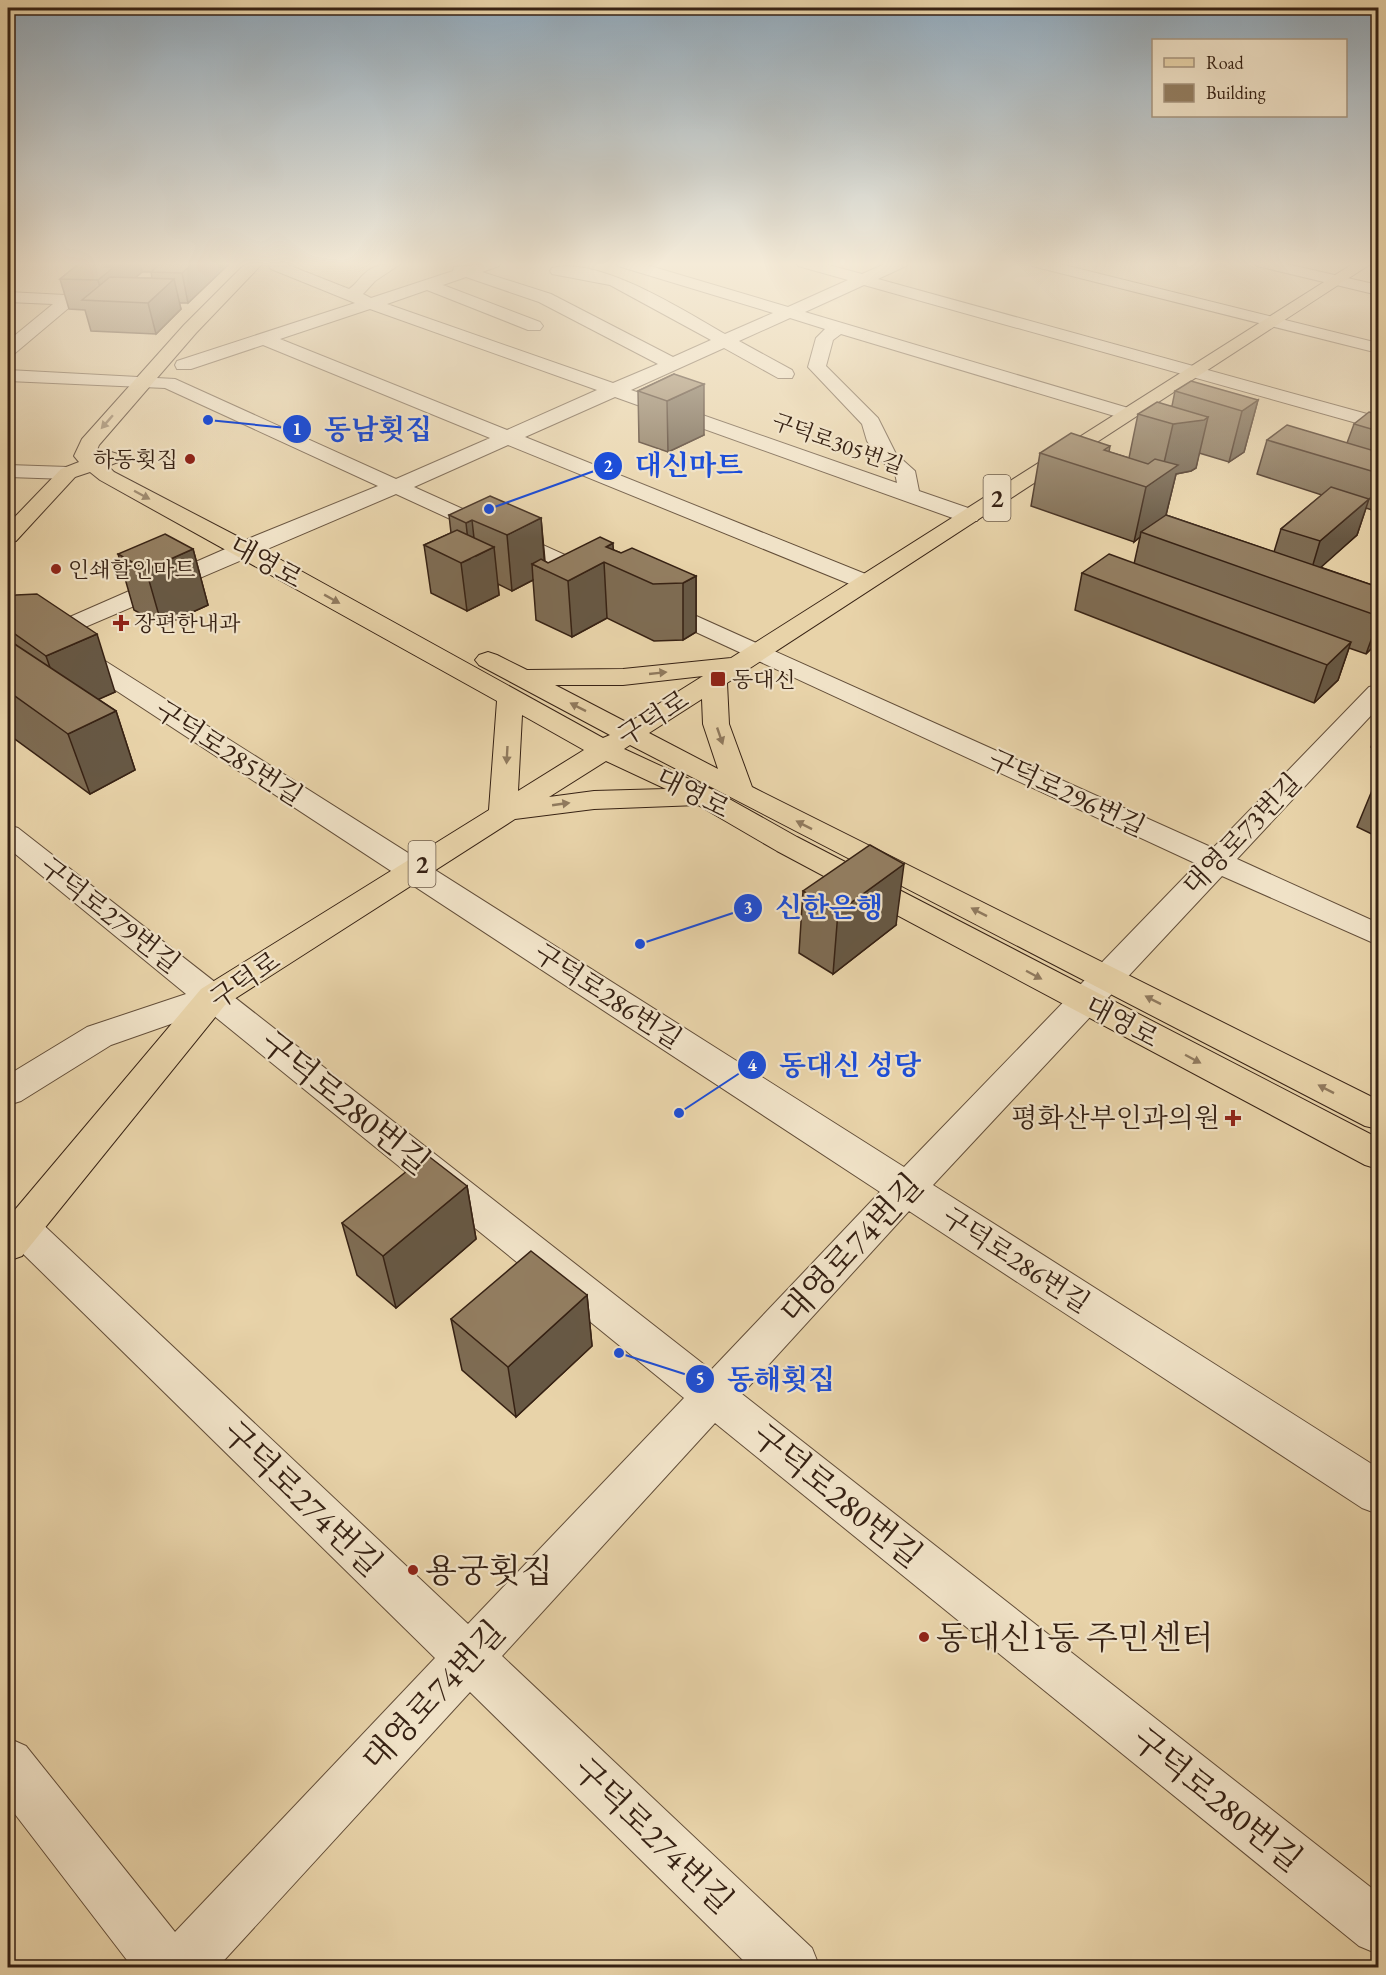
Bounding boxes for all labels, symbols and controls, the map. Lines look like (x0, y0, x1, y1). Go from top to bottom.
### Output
legend (1152, 39, 1347, 117)
text: Road (1206, 51, 1245, 74)
text: Building (1206, 81, 1266, 104)
callout: 동남횟집 (282, 406, 444, 452)
street label: 구덕로305번길 (768, 406, 908, 481)
text: 동남횟집 (324, 411, 432, 447)
one-way arrow (101, 414, 114, 429)
text: 1 (292, 417, 302, 440)
callout: 대신마트 (593, 443, 755, 489)
place label: 하동횟집 (93, 445, 178, 474)
text: 대신마트 (635, 447, 743, 483)
marker: 하동횟집 (183, 452, 197, 466)
text: 2 (603, 454, 613, 477)
road number: 2 (984, 475, 1010, 521)
one-way arrow (134, 490, 151, 500)
street label: 대영로 (224, 527, 309, 596)
place label: 인쇄할인마트 (68, 555, 196, 584)
marker: 인쇄할인마트 (49, 562, 63, 576)
one-way arrow (323, 594, 340, 604)
place label: 장편한내과 (134, 609, 241, 638)
marker: 장편한내과 (112, 614, 130, 632)
place label: 동대신 (732, 665, 796, 694)
one-way arrow (649, 668, 668, 678)
marker: 동대신 (709, 670, 727, 688)
street label: 구덕로 (610, 682, 695, 754)
street label: 구덕로285번길 (149, 692, 310, 813)
one-way arrow (570, 702, 587, 711)
one-way arrow (716, 727, 726, 745)
street label: 구덕로296번길 (983, 741, 1151, 844)
one-way arrow (503, 745, 512, 764)
street label: 대영로 (650, 759, 736, 826)
street label: 대영로73번길 (1175, 765, 1309, 902)
one-way arrow (552, 799, 571, 809)
one-way arrow (796, 820, 813, 830)
road number: 2 (408, 841, 436, 887)
street label: 구덕로279번길 (33, 849, 188, 981)
callout: 신한은행 (733, 885, 895, 931)
text: 신한은행 (775, 889, 883, 925)
text: 3 (743, 896, 753, 919)
one-way arrow (970, 908, 987, 917)
street label: 구덕로286번길 (528, 935, 689, 1056)
street label: 구덕로 (203, 943, 287, 1016)
one-way arrow (1026, 970, 1043, 980)
street label: 대영로 (1079, 988, 1165, 1055)
one-way arrow (1144, 995, 1161, 1005)
street label: 구덕로280번길 (252, 1021, 440, 1184)
callout: 동대신 성당 (737, 1042, 933, 1088)
text: 동대신 성당 (779, 1047, 922, 1083)
text: 4 (747, 1053, 757, 1076)
one-way arrow (1185, 1054, 1202, 1064)
one-way arrow (1318, 1084, 1335, 1094)
place label: 평화산부인과의원 (1011, 1100, 1220, 1135)
marker: 평화산부인과의원 (1224, 1109, 1242, 1127)
street label: 대영로74번길 (770, 1164, 932, 1333)
street label: 구덕로286번길 (936, 1199, 1097, 1320)
callout: 동해횟집 (685, 1356, 848, 1402)
text: 동해횟집 (727, 1361, 835, 1397)
text: 5 (695, 1367, 705, 1390)
street label: 구덕로274번길 (213, 1411, 392, 1586)
street label: 구덕로280번길 (744, 1414, 932, 1577)
place label: 용궁횟집 (425, 1549, 553, 1592)
marker: 용궁횟집 (406, 1563, 420, 1577)
street label: 대영로74번길 (352, 1611, 514, 1780)
place label: 동대신1동 주민센터 (936, 1616, 1213, 1659)
marker: 동대신1동 주민센터 (917, 1630, 931, 1644)
street label: 구덕로280번길 (1124, 1718, 1312, 1881)
street label: 구덕로274번길 (564, 1748, 743, 1923)

